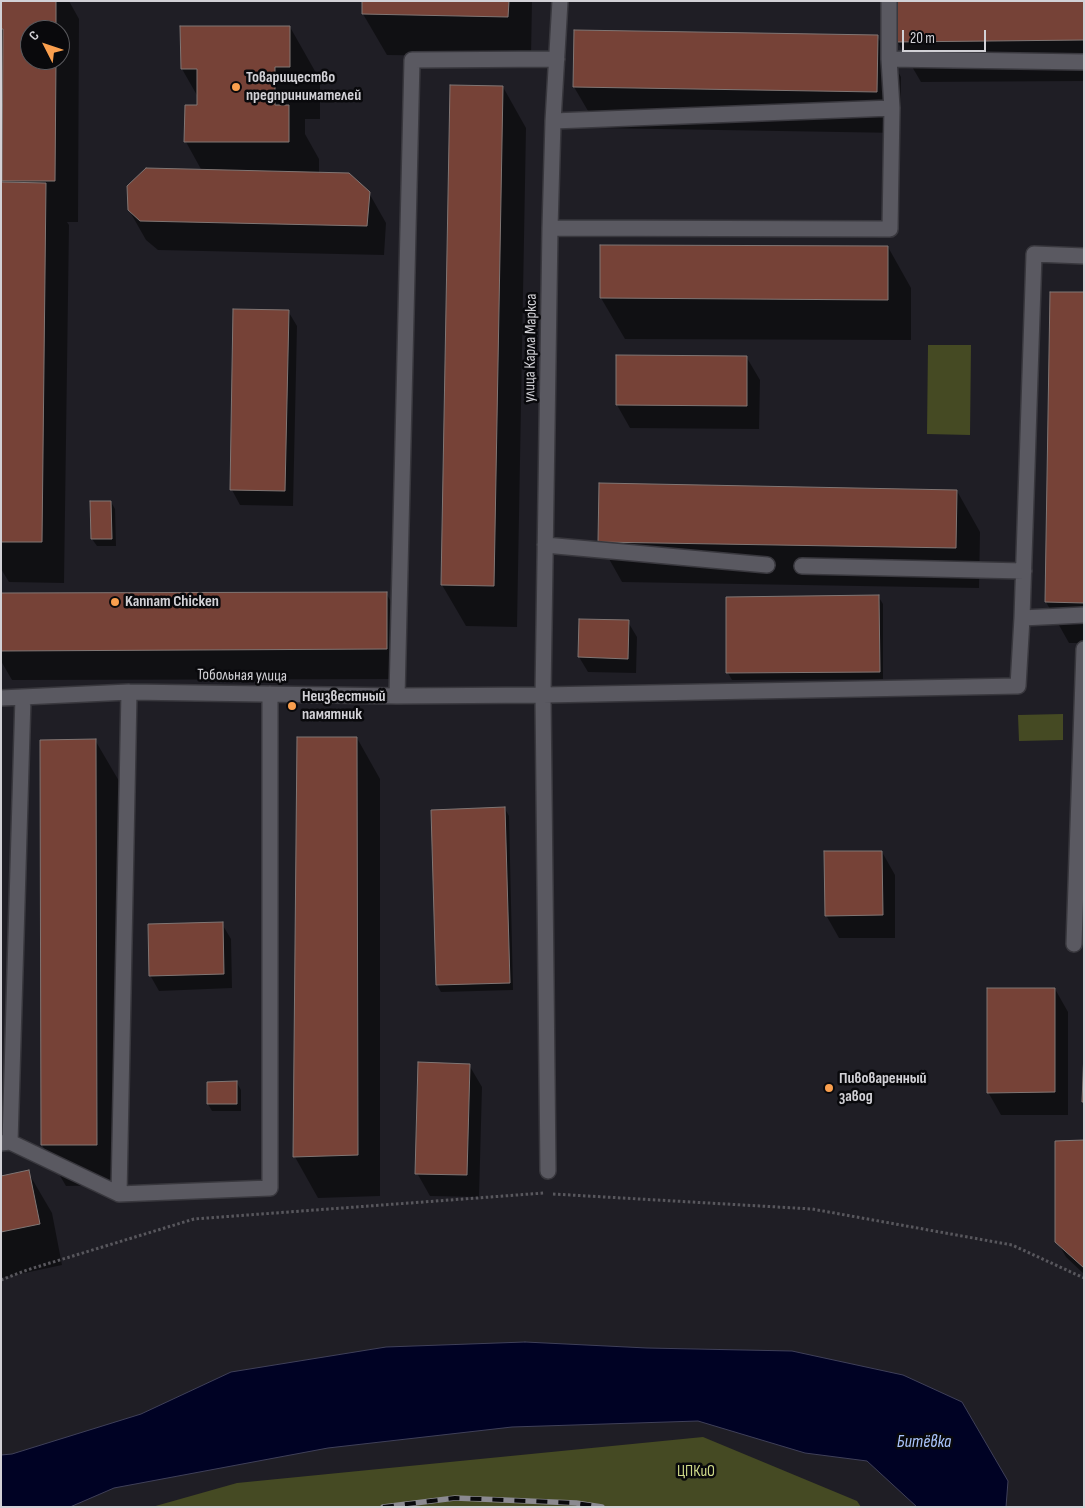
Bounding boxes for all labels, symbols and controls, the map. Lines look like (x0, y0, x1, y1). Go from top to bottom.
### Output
north arrow (20, 20, 70, 70)
scale bar (905, 20, 989, 52)
text: С (25, 27, 43, 44)
text: 20 m (910, 29, 935, 48)
place label: Товарищество предпринимателей (246, 68, 361, 106)
marker: Товарищество предпринимателей (230, 81, 242, 93)
street label: улица Карла Маркса (520, 293, 542, 403)
place label: Kannam Chicken (125, 592, 219, 612)
marker: Kannam Chicken (109, 596, 121, 608)
street label: Тобольная улица (197, 666, 287, 686)
place label: Неизвестный памятник (302, 687, 386, 725)
marker: Неизвестный памятник (286, 700, 298, 712)
place label: Пивоваренный завод (839, 1069, 927, 1107)
marker: Пивоваренный завод (823, 1082, 835, 1094)
water label: Битёвка (897, 1431, 951, 1453)
park label: ЦПКиО (677, 1462, 715, 1482)

